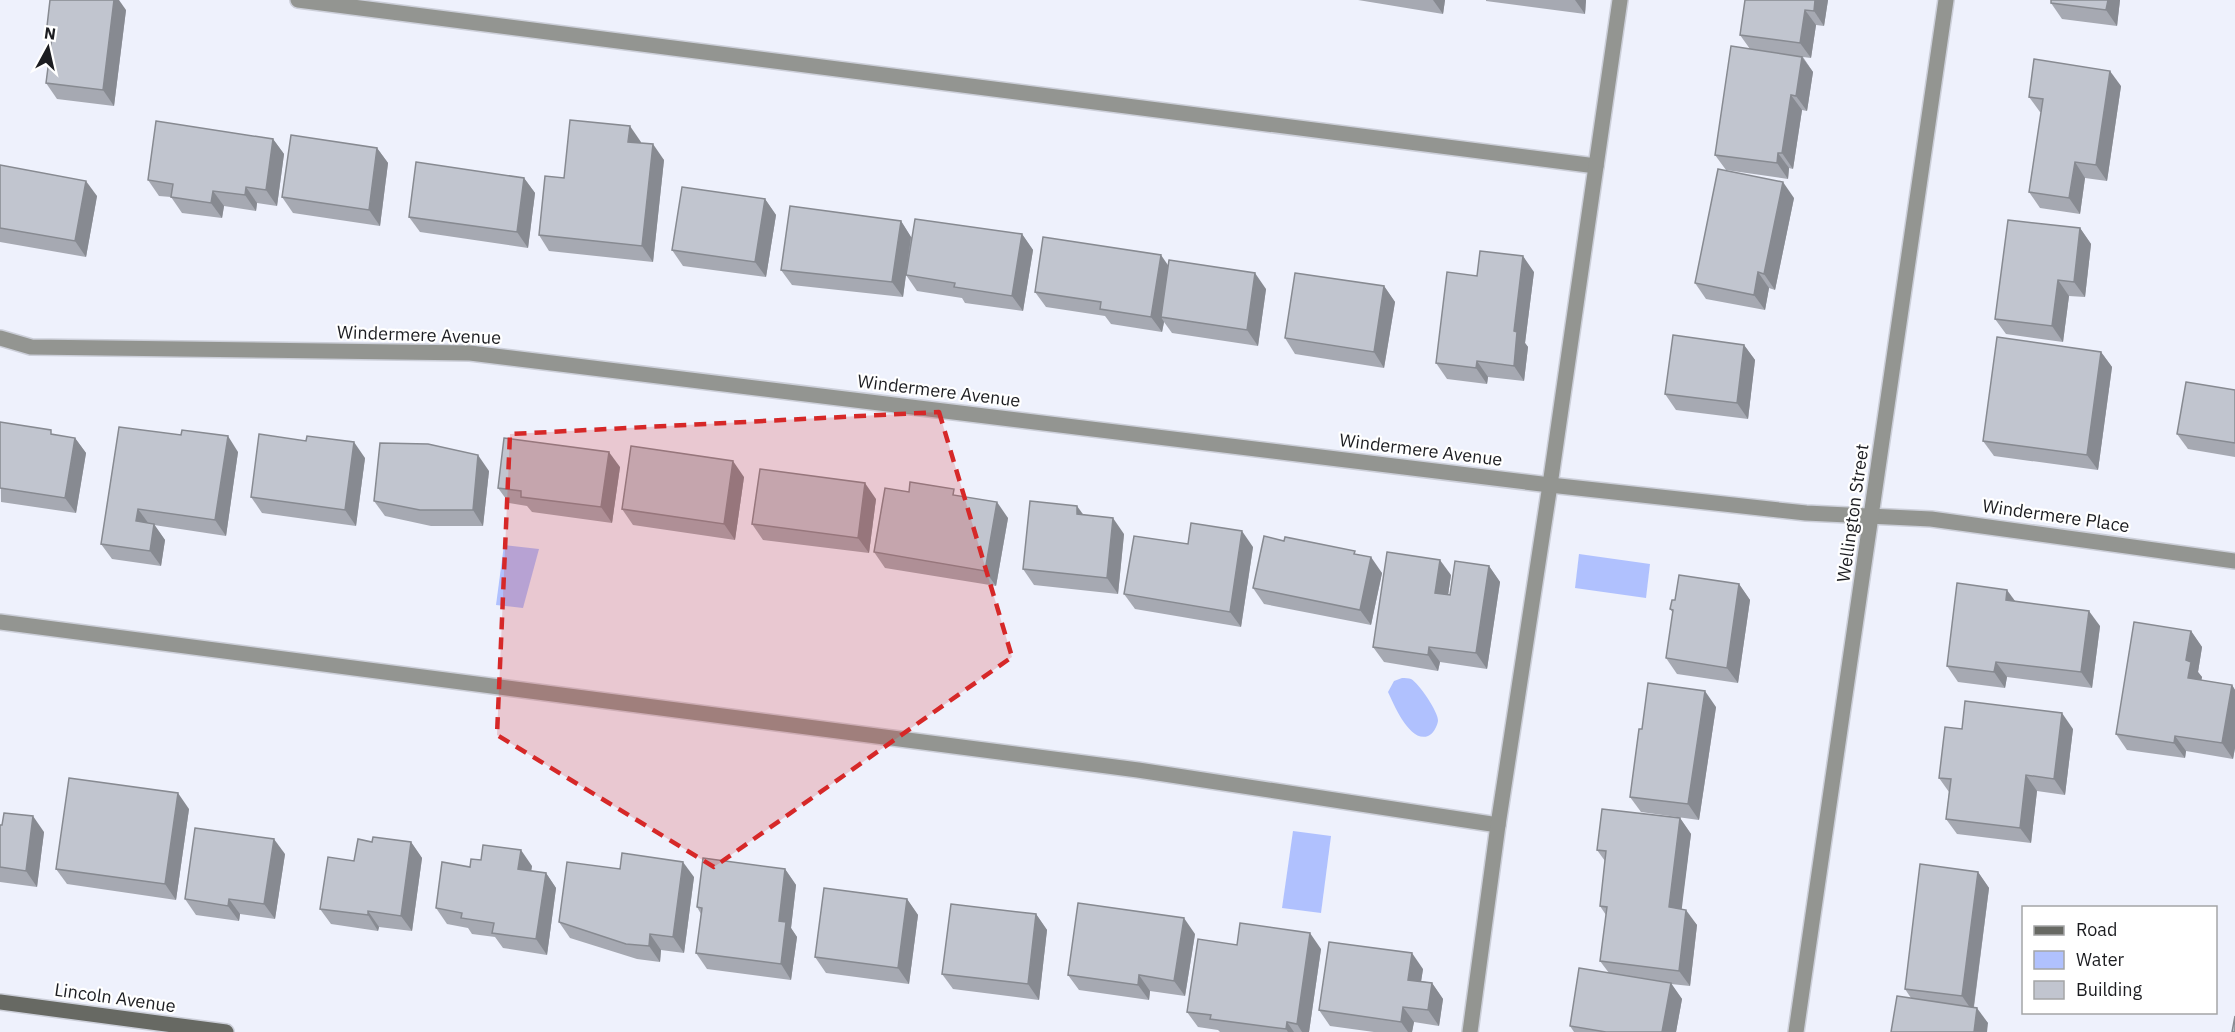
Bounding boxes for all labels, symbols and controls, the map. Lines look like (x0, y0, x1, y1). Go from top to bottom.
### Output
north arrow (18, 18, 78, 78)
text: N (43, 22, 57, 44)
street label: Windermere Avenue (337, 320, 501, 349)
street label: Windermere Avenue (856, 369, 1022, 412)
street label: Windermere Avenue (1338, 428, 1504, 471)
street label: Wellington Street (1831, 442, 1874, 584)
street label: Windermere Place (1981, 494, 2131, 537)
legend (2022, 906, 2217, 1014)
text: Road (2076, 918, 2117, 941)
text: Water (2076, 948, 2125, 971)
street label: Lincoln Avenue (53, 978, 177, 1017)
text: Building (2076, 978, 2143, 1001)

